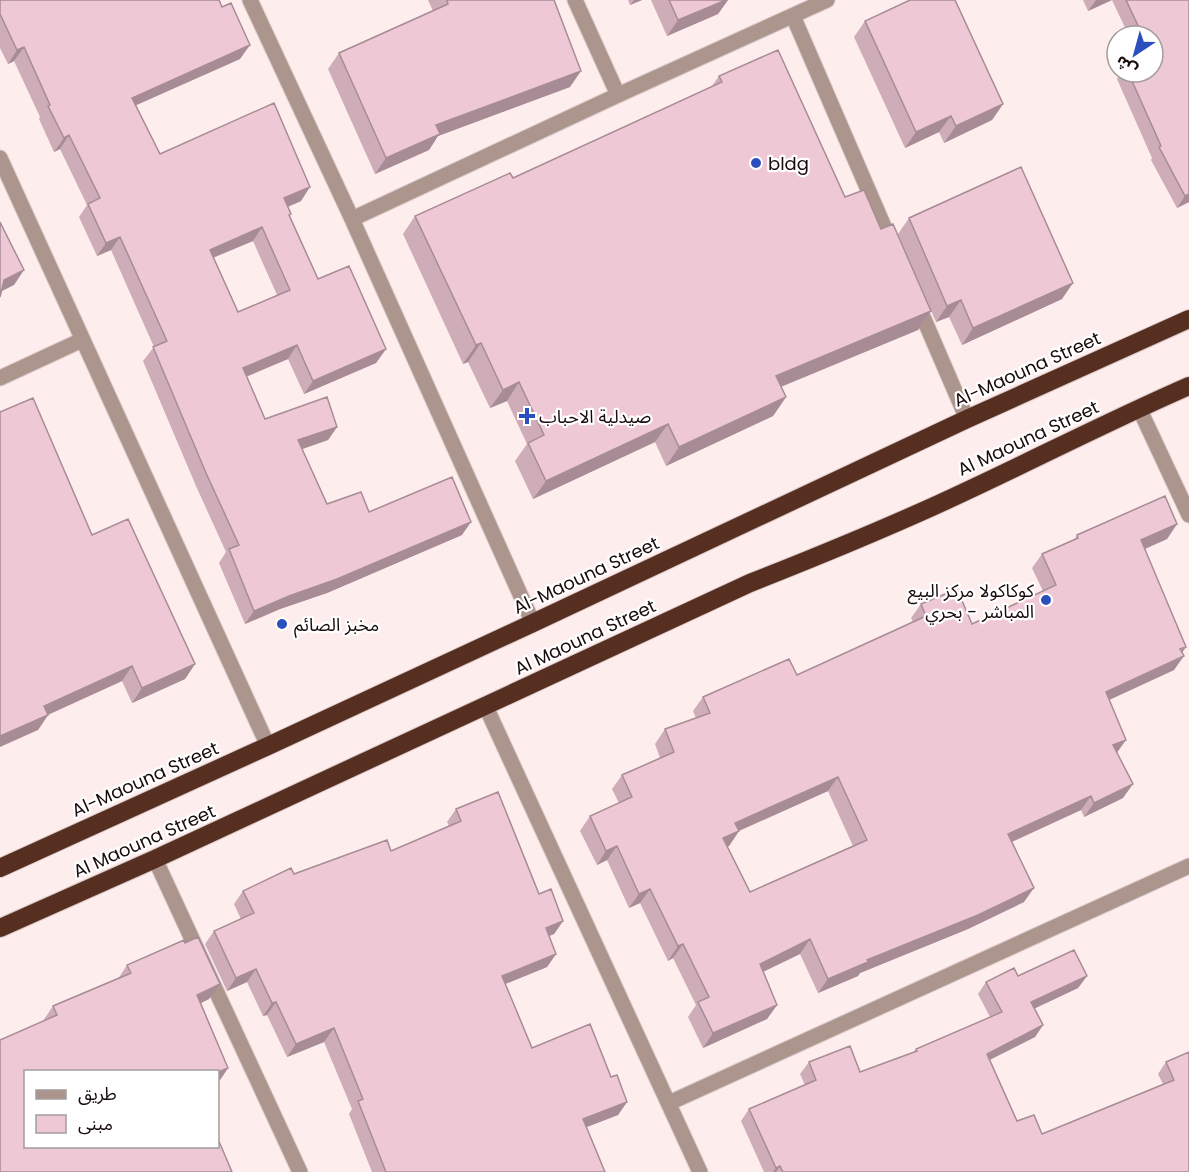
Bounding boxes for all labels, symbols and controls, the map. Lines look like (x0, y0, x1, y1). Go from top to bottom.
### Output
north arrow (1105, 24, 1165, 84)
text: ش (1111, 50, 1142, 81)
place label: bldg (768, 151, 809, 176)
marker: bldg (749, 156, 763, 170)
street label: Al-Maouna Street (950, 325, 1104, 413)
street label: Al Maouna Street (953, 394, 1103, 482)
place label: صيدلية الاحباب (539, 404, 651, 429)
marker: صيدلية الاحباب (520, 409, 534, 423)
street label: Al-Maouna Street (509, 530, 663, 620)
place label: كوكاكولا مركز البيع المباشر - بحري (908, 578, 1035, 625)
street label: Al Maouna Street (510, 593, 660, 681)
marker: كوكاكولا مركز البيع المباشر - بحري (1039, 593, 1053, 607)
place label: مخبز الصائم (294, 612, 379, 638)
marker: مخبز الصائم (275, 617, 289, 631)
street label: Al-Maouna Street (68, 735, 222, 823)
street label: Al Maouna Street (69, 798, 219, 884)
legend (24, 1070, 219, 1148)
text: طريق (78, 1081, 117, 1106)
text: مبنى (78, 1111, 113, 1136)

